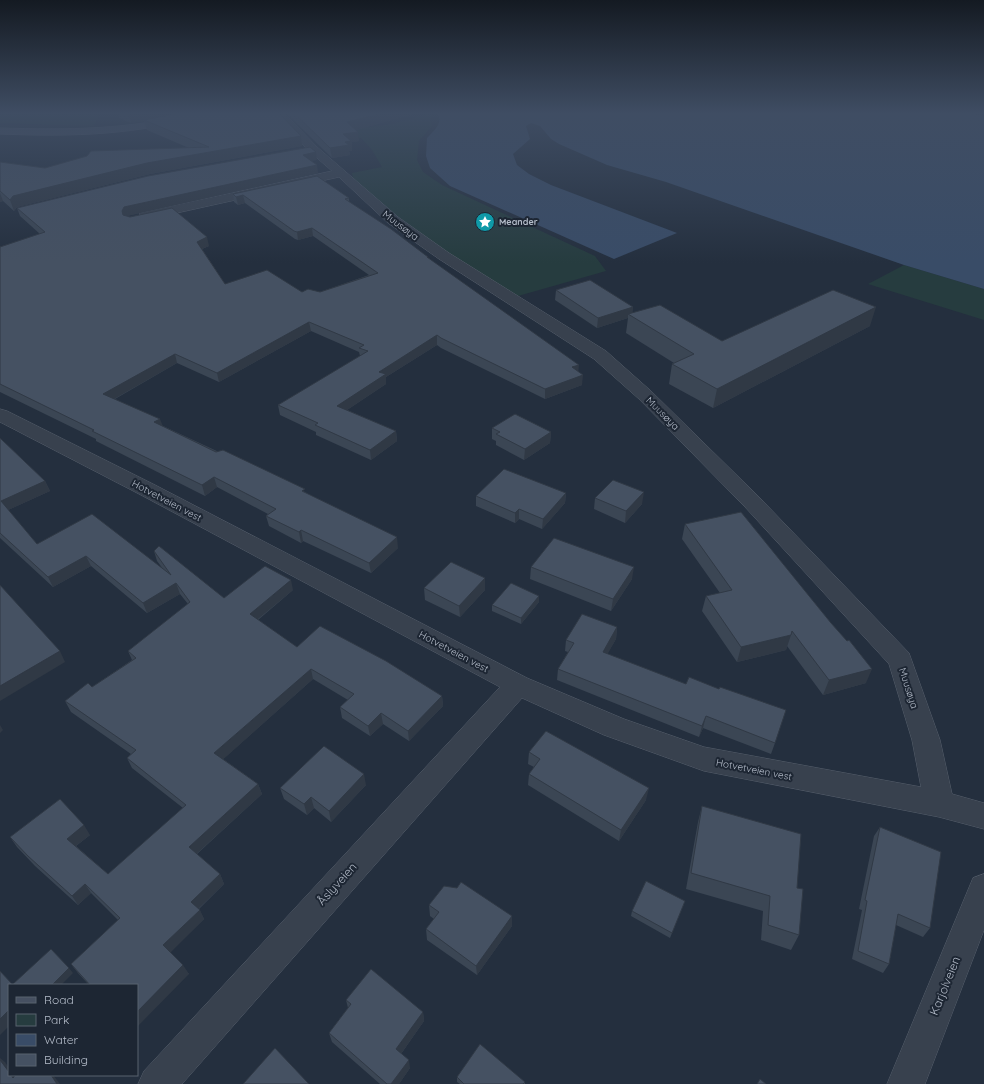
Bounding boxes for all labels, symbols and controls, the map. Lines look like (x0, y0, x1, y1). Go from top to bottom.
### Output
street label: Muusøya (380, 208, 421, 243)
place icon: Meander (474, 211, 496, 233)
place label: Meander (499, 216, 538, 227)
street label: Muusøya (643, 394, 682, 433)
street label: Hotvetveien vest (130, 477, 204, 525)
street label: Hotvetveien vest (417, 628, 491, 676)
street label: Muusøya (896, 666, 921, 710)
street label: Hotvetveien vest (715, 756, 794, 783)
street label: Åslyveien (314, 859, 360, 908)
street label: Karjolveien (926, 954, 963, 1017)
legend (8, 984, 138, 1076)
text: Road (44, 992, 74, 1007)
text: Park (44, 1012, 69, 1027)
text: Water (44, 1032, 79, 1047)
text: Building (44, 1052, 88, 1067)

